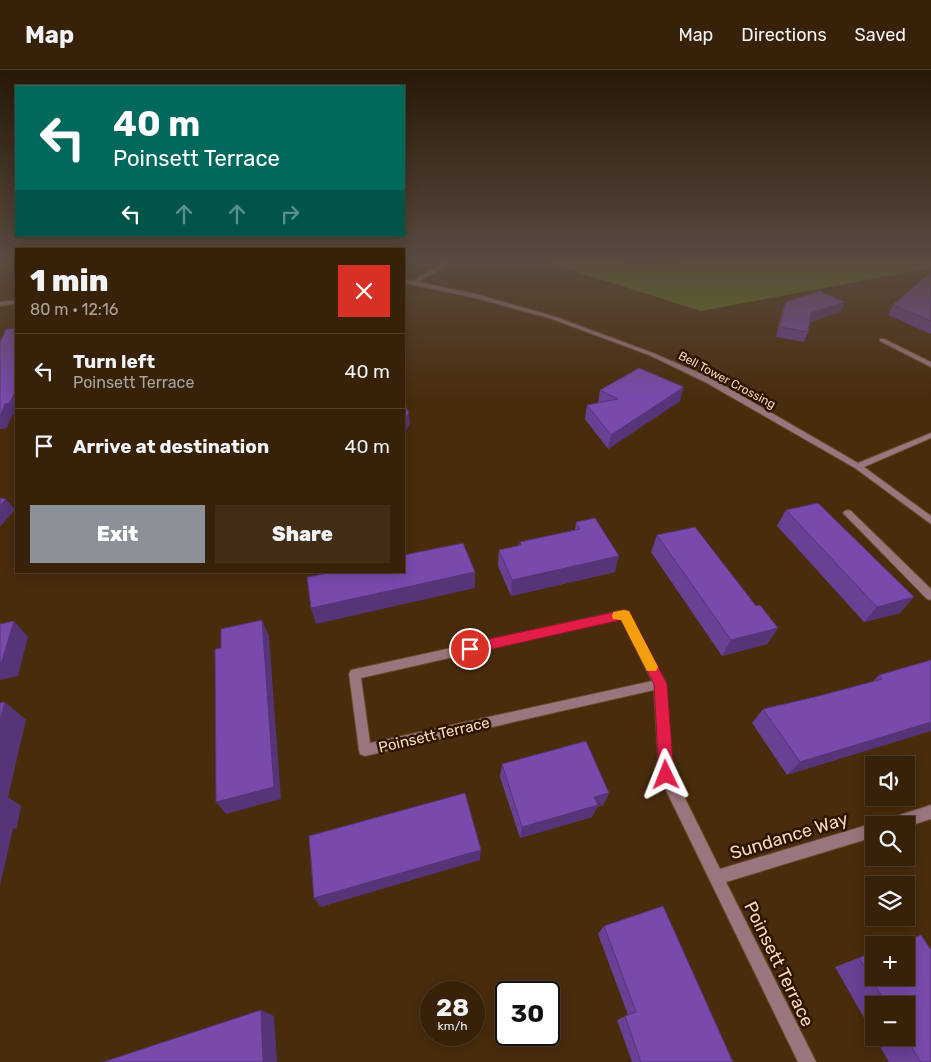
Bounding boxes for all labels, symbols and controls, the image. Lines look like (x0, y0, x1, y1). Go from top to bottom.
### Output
text: Map (25, 21, 74, 49)
text: Map (678, 24, 713, 46)
text: Directions (741, 24, 827, 46)
text: Saved (855, 24, 906, 46)
text: 40 m (113, 103, 200, 145)
icon: left (30, 105, 95, 170)
text: Poinsett Terrace (113, 145, 280, 172)
icon: left (117, 200, 145, 228)
icon: ahead (170, 200, 198, 228)
icon: ahead (223, 200, 251, 228)
icon: right (276, 200, 304, 228)
text: 1 min (30, 263, 108, 299)
button: close (338, 265, 390, 317)
text: 80 m · 12:16 (30, 300, 118, 319)
street label: Bell Tower Crossing (676, 348, 778, 412)
text: Turn left (73, 350, 155, 373)
icon: left (30, 357, 58, 385)
text: 40 m (345, 360, 390, 383)
text: Poinsett Terrace (73, 373, 194, 392)
icon: arrive (30, 432, 58, 460)
text: Arrive at destination (73, 435, 269, 458)
text: 40 m (345, 435, 390, 458)
button: Exit (30, 505, 205, 563)
button: Share (215, 505, 390, 563)
pin (449, 628, 491, 670)
icon: arrive (456, 635, 484, 663)
street label: Poinsett Terrace (377, 713, 491, 757)
position arrow (639, 748, 691, 800)
map controls (865, 756, 915, 1046)
button: sound (865, 756, 915, 806)
street label: Sundance Way (727, 808, 851, 864)
button: search (865, 816, 915, 866)
button: layers (865, 876, 915, 926)
street label: Poinsett Terrace (739, 898, 819, 1030)
button: + (865, 936, 915, 986)
speed limit sign: 30 (495, 981, 560, 1046)
text: 28 (436, 993, 469, 1022)
button: − (865, 996, 915, 1046)
text: km/h (438, 1019, 467, 1033)

